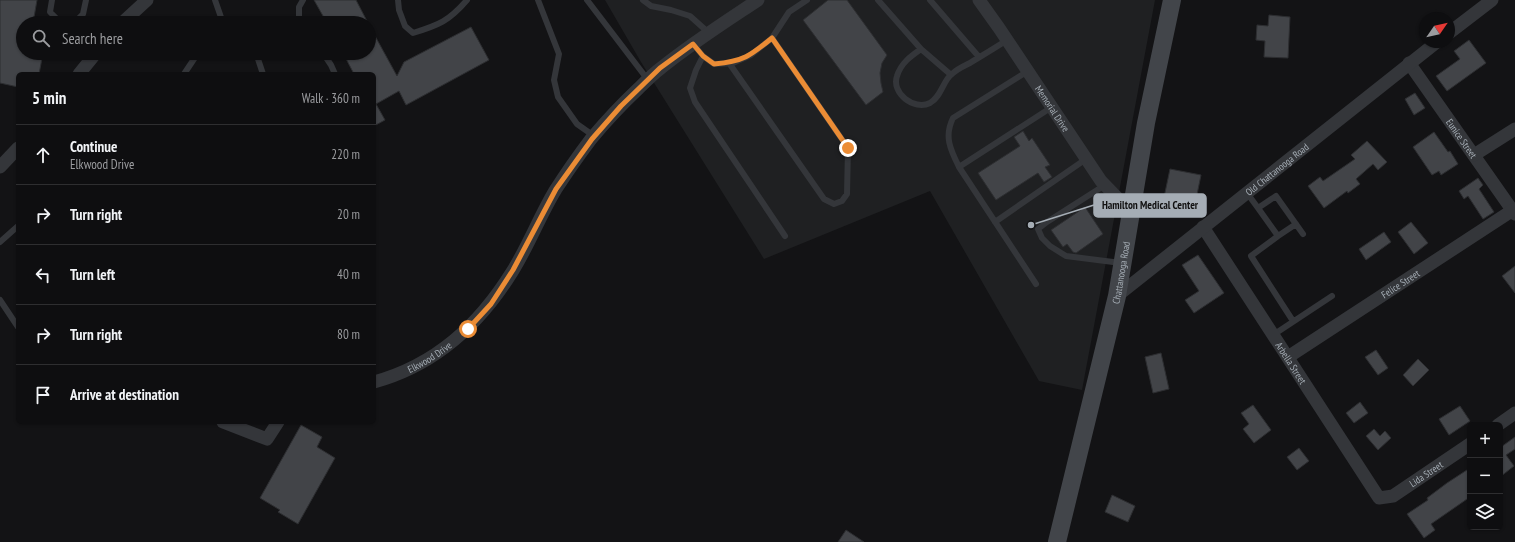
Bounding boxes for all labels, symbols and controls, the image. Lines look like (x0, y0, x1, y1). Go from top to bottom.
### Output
north arrow (1419, 12, 1455, 48)
search box (16, 16, 376, 60)
icon: search (30, 27, 52, 49)
text: Search here (62, 29, 123, 48)
street label: Memorial Drive (1032, 83, 1072, 134)
text: 5 min (32, 87, 66, 109)
text: Walk · 360 m (302, 90, 360, 107)
street label: Eunice Street (1443, 116, 1480, 161)
text: Continue (70, 137, 117, 156)
route end (839, 139, 857, 157)
street label: Old Chattanooga Road (1243, 140, 1311, 199)
icon: ahead (32, 144, 54, 166)
text: 220 m (331, 146, 360, 163)
text: Elkwood Drive (70, 156, 134, 173)
callout: Hamilton Medical Center (1094, 194, 1206, 217)
text: Hamilton Medical Center (1102, 198, 1199, 212)
icon: right (32, 204, 54, 226)
text: Turn right (70, 205, 122, 224)
text: 20 m (337, 206, 360, 223)
street label: Chattanooga Road (1109, 240, 1133, 305)
icon: left (32, 264, 54, 286)
text: Turn left (70, 265, 115, 284)
text: 40 m (337, 266, 360, 283)
street label: Felice Street (1379, 267, 1422, 301)
route start (459, 320, 477, 338)
icon: right (32, 324, 54, 346)
text: Turn right (70, 325, 122, 344)
text: 80 m (337, 326, 360, 343)
street label: Elkwood Drive (405, 339, 454, 376)
street label: Arbella Street (1272, 340, 1309, 387)
icon: arrive (32, 384, 54, 406)
text: Arrive at destination (70, 385, 179, 404)
map controls (1467, 422, 1503, 530)
button: + (1467, 422, 1503, 458)
street label: Lida Street (1407, 458, 1446, 490)
button: − (1467, 458, 1503, 494)
button: layers (1467, 494, 1503, 530)

